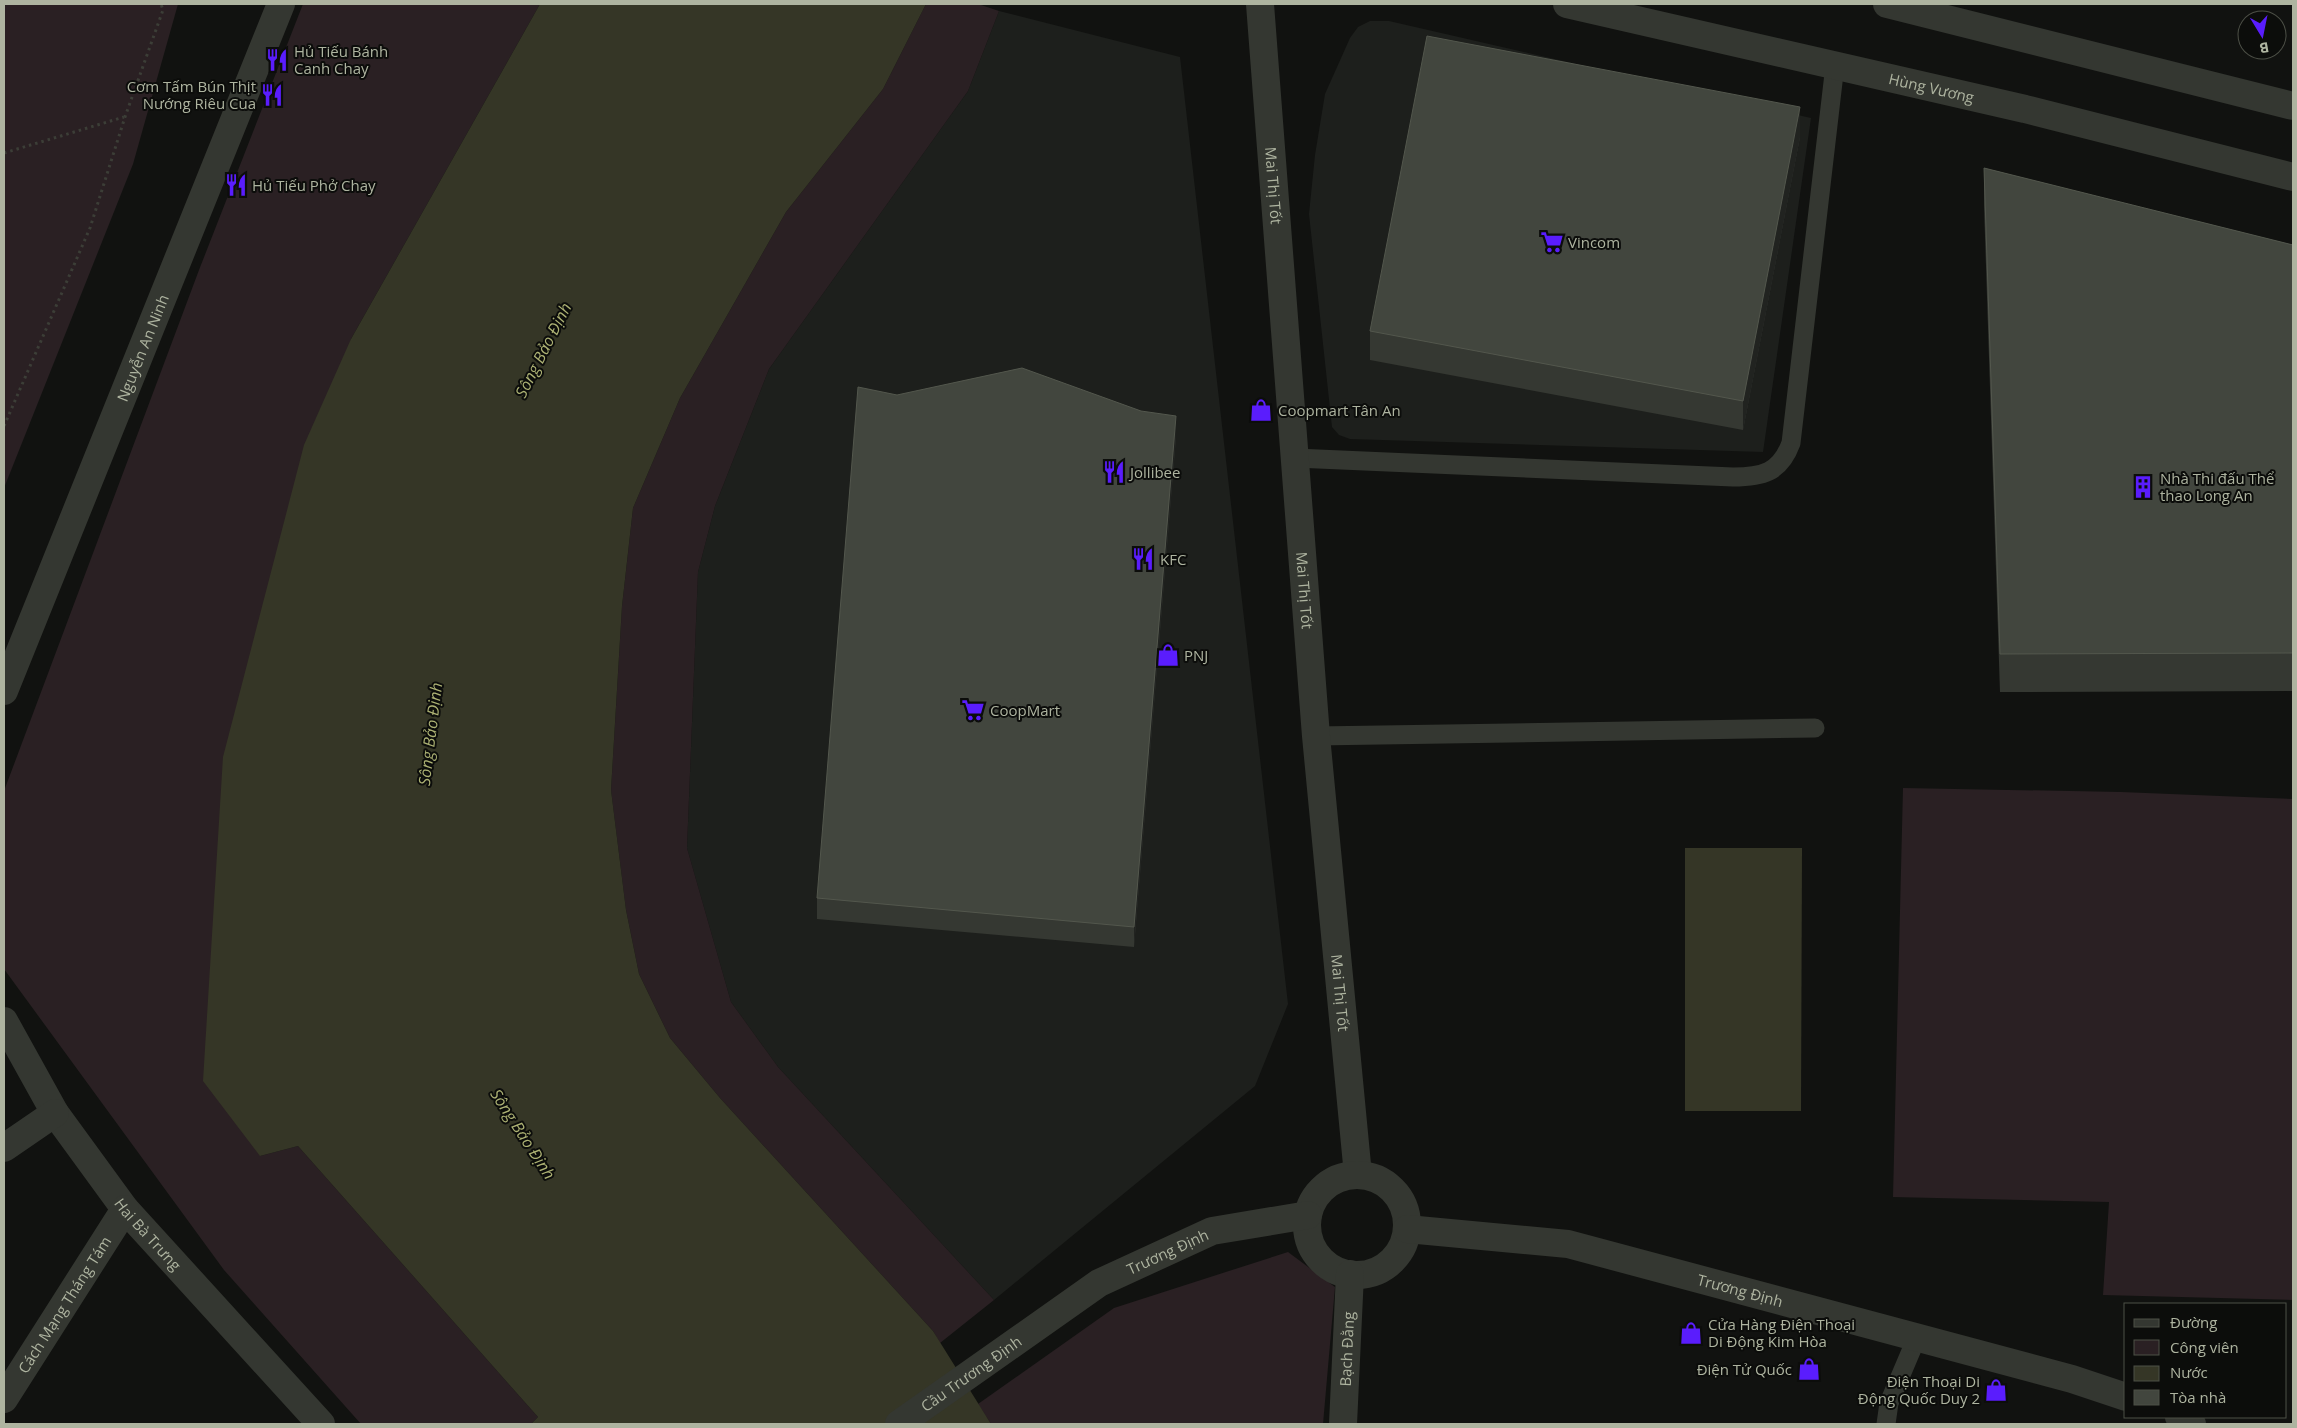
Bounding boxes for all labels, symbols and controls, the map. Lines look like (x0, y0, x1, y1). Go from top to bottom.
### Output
north arrow (2237, 10, 2287, 60)
text: B (2258, 38, 2271, 58)
place label: Hủ Tiếu Bánh Canh Chay (294, 41, 388, 78)
restaurant icon: Hủ Tiếu Bánh Canh Chay (264, 47, 290, 73)
street label: Hùng Vương (1887, 68, 1976, 107)
place label: Cơm Tấm Bún Thịt Nướng Riêu Cua (127, 76, 256, 113)
restaurant icon: Cơm Tấm Bún Thịt Nướng Riêu Cua (259, 82, 285, 108)
street label: Mai Thị Tốt (1261, 146, 1287, 225)
restaurant icon: Hủ Tiếu Phở Chay (223, 172, 249, 198)
place label: Hủ Tiếu Phở Chay (252, 175, 376, 195)
supermarket icon: Vincom (1539, 229, 1565, 255)
place label: Vincom (1568, 232, 1620, 252)
street label: Nguyễn An Ninh (112, 291, 173, 404)
water label: Sông Bảo Định (510, 299, 576, 401)
shop icon: Coopmart Tân An (1248, 397, 1274, 423)
place label: Coopmart Tân An (1278, 400, 1401, 420)
restaurant icon: Jollibee (1101, 459, 1127, 485)
place label: Jollibee (1128, 462, 1180, 482)
place label: Nhà Thi đấu Thể thao Long An (2160, 468, 2274, 505)
building icon: Nhà Thi đấu Thể thao Long An (2130, 474, 2156, 500)
restaurant icon: KFC (1130, 546, 1156, 572)
place label: KFC (1160, 549, 1186, 569)
street label: Mai Thị Tốt (1292, 551, 1318, 630)
shop icon: PNJ (1155, 642, 1181, 668)
place label: PNJ (1184, 645, 1208, 665)
water label: Sông Bảo Định (413, 681, 447, 787)
supermarket icon: CoopMart (960, 697, 986, 723)
place label: CoopMart (990, 700, 1060, 720)
street label: Mai Thị Tốt (1327, 953, 1354, 1032)
water label: Sông Bảo Định (486, 1085, 560, 1183)
street label: Hai Bà Trưng (110, 1194, 186, 1274)
street label: Trương Định (1123, 1224, 1212, 1279)
street label: Cách Mạng Tháng Tám (13, 1232, 115, 1377)
street label: Trương Định (1695, 1269, 1785, 1311)
legend (2124, 1303, 2287, 1418)
street label: Bạch Đằng (1335, 1311, 1358, 1387)
text: Đường (2170, 1312, 2217, 1332)
place label: Cửa Hàng Điện Thoại Di Động Kim Hòa (1708, 1314, 1855, 1351)
shop icon: Cửa Hàng Điện Thoại Di Động Kim Hòa (1678, 1320, 1704, 1346)
street label: Cầu Trương Định (917, 1331, 1025, 1416)
text: Công viên (2170, 1337, 2239, 1357)
shop icon: Điện Tử Quốc (1796, 1356, 1822, 1382)
place label: Điện Tử Quốc (1697, 1359, 1792, 1379)
text: Nước (2170, 1362, 2208, 1382)
place label: Điện Thoại Di Động Quốc Duy 2 (1858, 1371, 1980, 1408)
shop icon: Điện Thoại Di Động Quốc Duy 2 (1983, 1377, 2009, 1403)
text: Tòa nhà (2170, 1387, 2226, 1407)

